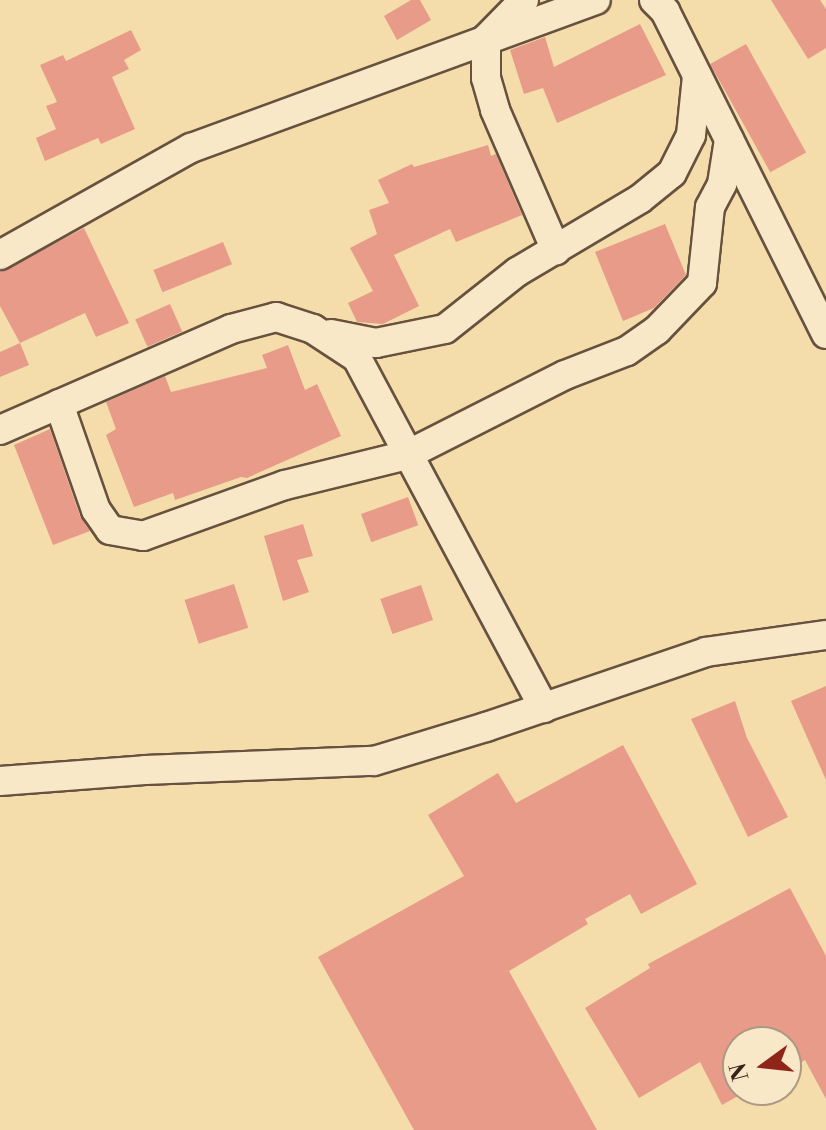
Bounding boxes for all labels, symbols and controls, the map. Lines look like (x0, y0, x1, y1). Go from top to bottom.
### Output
north arrow (722, 1026, 802, 1106)
text: N (725, 1060, 756, 1084)

